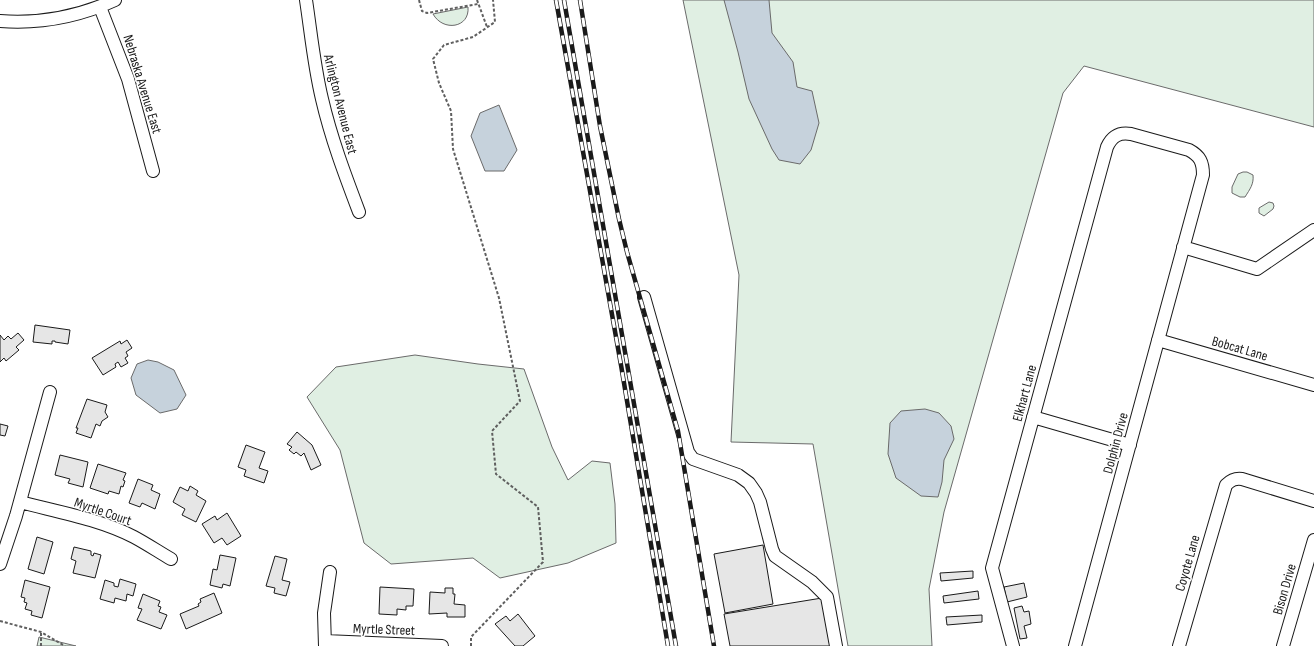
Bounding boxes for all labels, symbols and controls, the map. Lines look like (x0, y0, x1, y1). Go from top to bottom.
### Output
street label: Nebraska Avenue East (119, 33, 166, 136)
street label: Arlington Avenue East (320, 52, 361, 156)
street label: Bobcat Lane (1210, 332, 1270, 365)
street label: Elkhart Lane (1009, 363, 1040, 423)
street label: Dolphin Drive (1099, 411, 1132, 475)
street label: Myrtle Court (72, 494, 134, 529)
street label: Coyote Lane (1171, 533, 1204, 593)
street label: Bison Drive (1269, 562, 1300, 617)
street label: Myrtle Street (353, 620, 415, 639)

